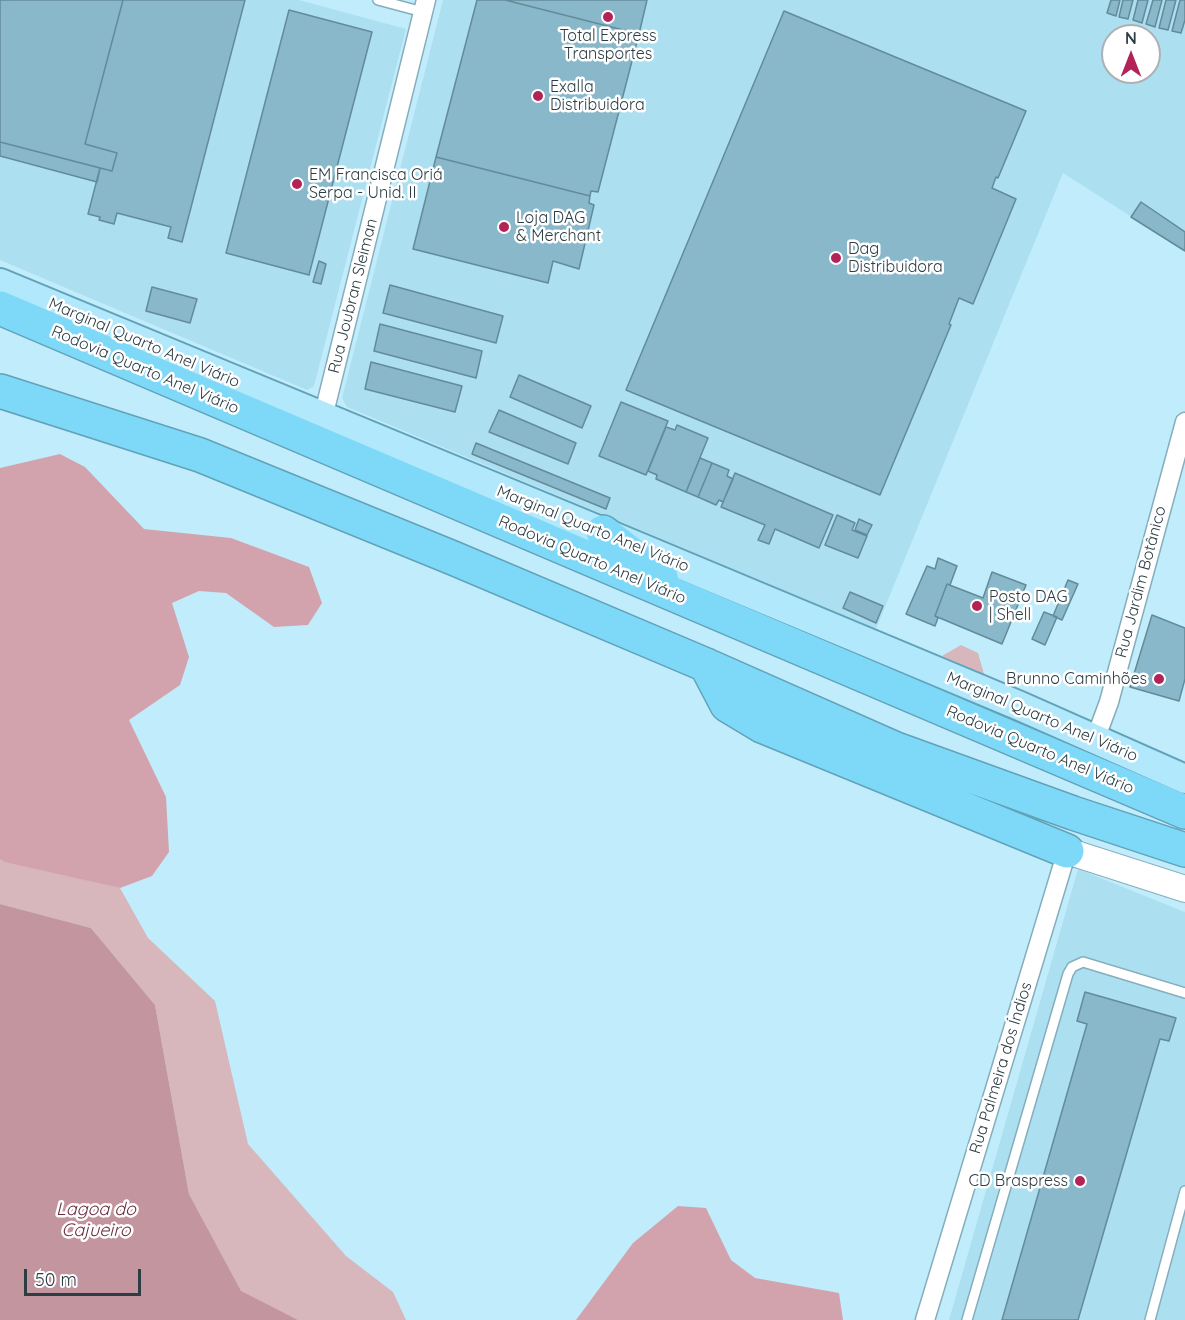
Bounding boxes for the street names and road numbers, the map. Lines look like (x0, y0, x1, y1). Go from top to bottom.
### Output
street label: Rua Joubran Sleiman (324, 216, 382, 376)
street label: Marginal Quarto Anel Viário (46, 294, 242, 392)
street label: Rodovia Quarto Anel Viário (48, 322, 242, 418)
street label: Marginal Quarto Anel Viário (494, 482, 692, 576)
street label: Rua Jardim Botânico (1112, 504, 1170, 660)
street label: Rodovia Quarto Anel Viário (495, 512, 689, 608)
street label: Marginal Quarto Anel Viário (944, 668, 1140, 766)
street label: Rodovia Quarto Anel Viário (943, 702, 1137, 798)
street label: Rua Palmeira dos Índios (966, 980, 1036, 1156)

